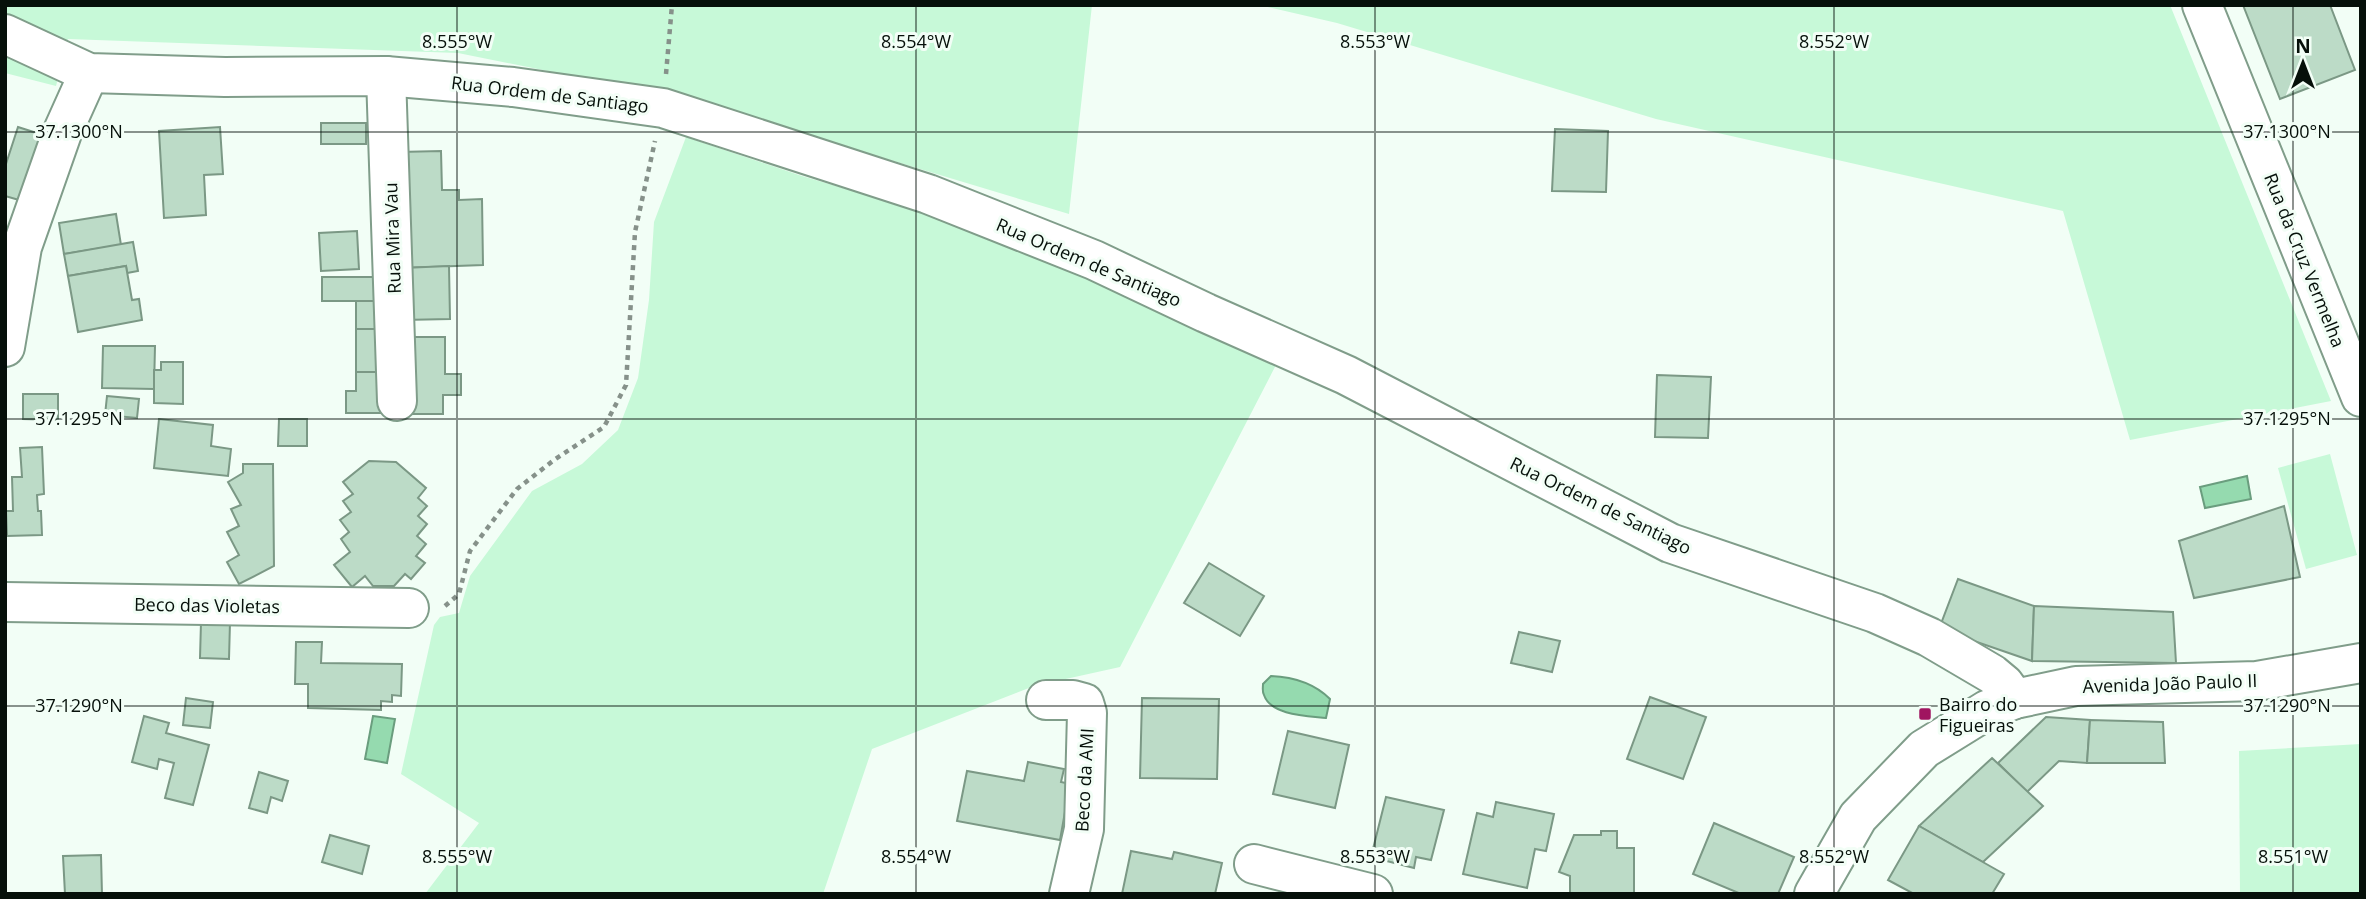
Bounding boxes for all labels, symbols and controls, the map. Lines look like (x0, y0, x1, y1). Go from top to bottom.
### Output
north arrow (2268, 28, 2338, 98)
text: 8.555°W (422, 29, 492, 53)
text: 8.554°W (881, 29, 951, 53)
text: 8.553°W (1340, 29, 1410, 53)
text: 8.552°W (1799, 29, 1869, 53)
text: N (2295, 33, 2311, 59)
street label: Rua Ordem de Santiago (450, 70, 650, 118)
text: 37.1300°N (35, 119, 123, 143)
text: 37.1300°N (2243, 119, 2331, 143)
street label: Rua da Cruz Vermelha (2259, 169, 2351, 351)
street label: Rua Mira Vau (378, 182, 406, 294)
street label: Rua Ordem de Santiago (993, 212, 1185, 312)
text: 37.1295°N (35, 406, 123, 430)
text: 37.1295°N (2243, 406, 2331, 430)
street label: Rua Ordem de Santiago (1506, 451, 1696, 559)
street label: Beco das Violetas (134, 592, 280, 618)
street label: Avenida João Paulo II (2082, 668, 2258, 698)
place label: Bairro do Figueiras (1939, 692, 2017, 737)
text: 37.1290°N (35, 693, 123, 717)
text: 37.1290°N (2243, 693, 2331, 717)
marker: Bairro do Figueiras (1917, 706, 1933, 722)
street label: Beco da AMI (1069, 727, 1099, 833)
text: 8.555°W (422, 844, 492, 868)
text: 8.554°W (881, 844, 951, 868)
text: 8.553°W (1340, 844, 1410, 868)
text: 8.552°W (1799, 844, 1869, 868)
text: 8.551°W (2258, 844, 2328, 868)

